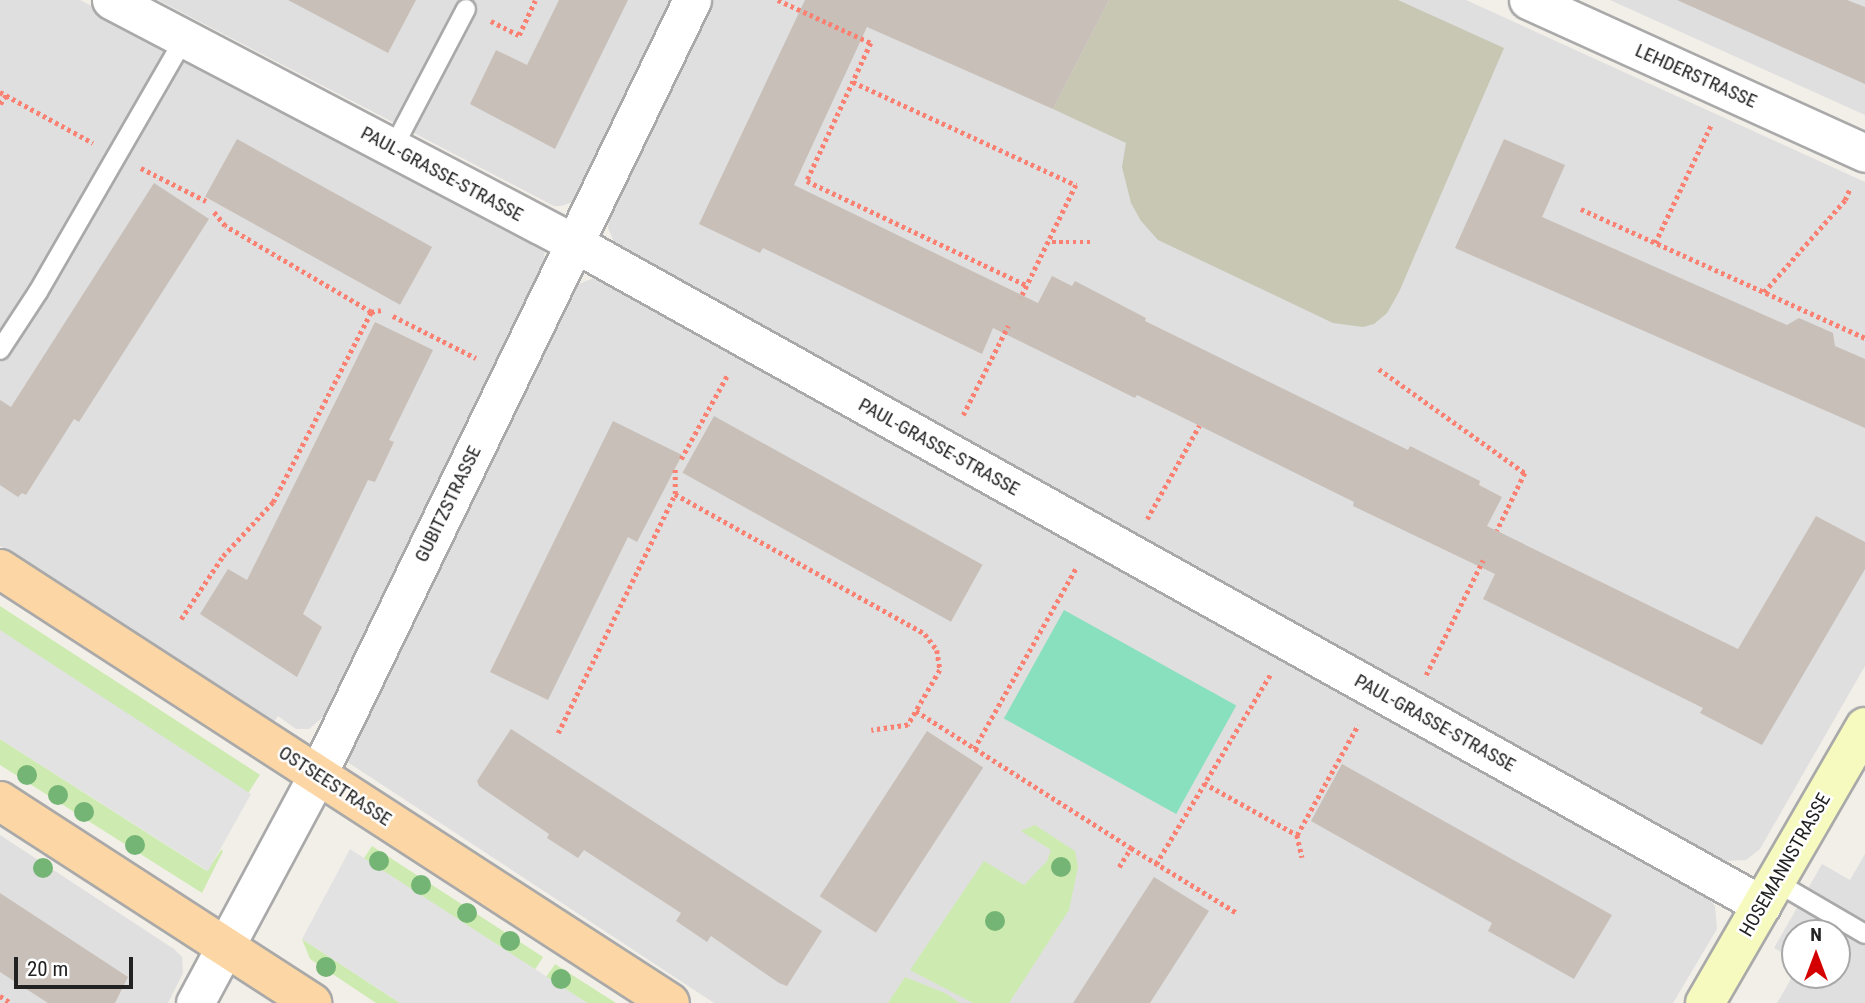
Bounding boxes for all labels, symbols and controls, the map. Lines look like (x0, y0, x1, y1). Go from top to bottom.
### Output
street label: LEHDERSTRASSE (1632, 39, 1760, 113)
street label: PAUL-GRASSE-STRASSE (357, 122, 527, 226)
street label: PAUL-GRASSE-STRASSE (855, 393, 1023, 501)
street label: GUBITZSTRASSE (410, 442, 486, 566)
street label: PAUL-GRASSE-STRASSE (1351, 669, 1519, 777)
street label: OSTSEESTRASSE (274, 741, 396, 831)
street label: HOSEMANNSTRASSE (1735, 789, 1835, 941)
north arrow (1781, 919, 1851, 989)
scale bar (18, 944, 136, 988)
text: 20 m (27, 957, 68, 981)

